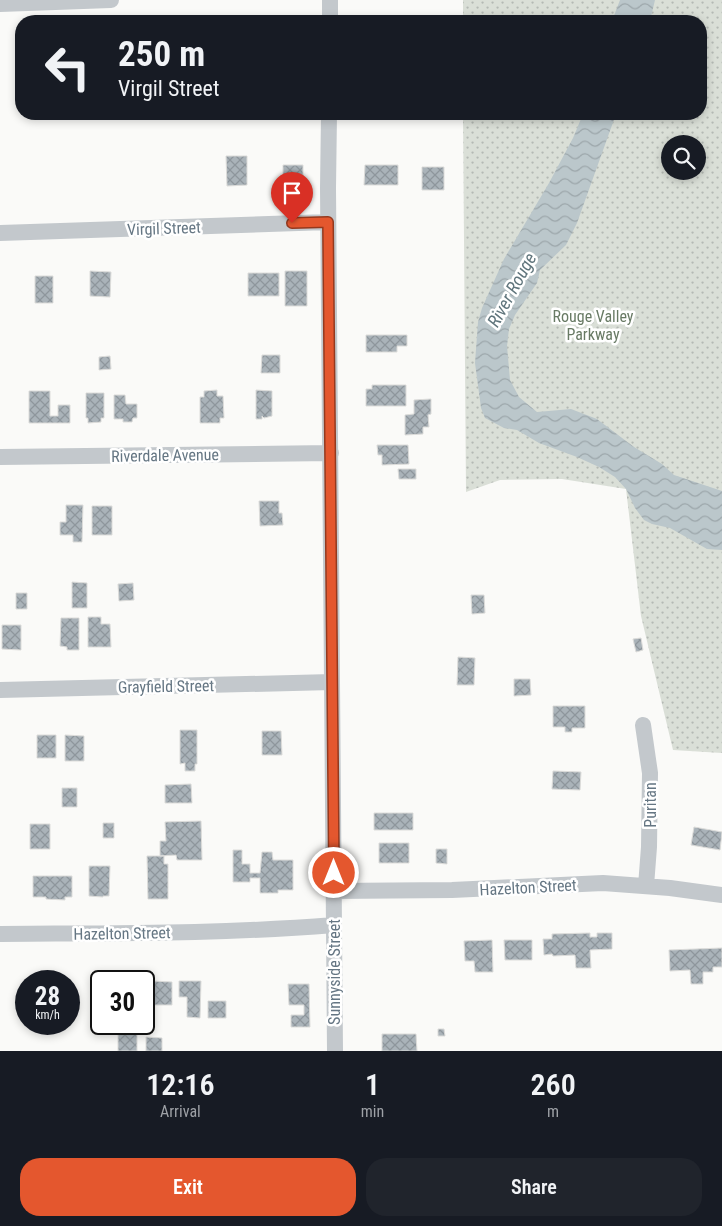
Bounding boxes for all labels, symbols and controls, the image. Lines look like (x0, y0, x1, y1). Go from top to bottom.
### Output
text: 250 m (118, 34, 205, 75)
icon: left (35, 35, 100, 100)
text: Virgil Street (118, 76, 219, 101)
map controls (661, 135, 706, 180)
button: search (661, 135, 706, 180)
pin (271, 172, 313, 223)
icon: arrive (278, 179, 306, 207)
street label: Virgil Street (127, 218, 201, 239)
water label: River Rouge (483, 249, 540, 330)
park label: Rouge Valley Parkway (553, 307, 634, 344)
street label: Riverdale Avenue (111, 445, 219, 466)
street label: Grayfield Street (118, 676, 215, 697)
street label: Puritan (641, 782, 660, 828)
position arrow (307, 846, 359, 898)
street label: Hazelton Street (479, 875, 577, 900)
street label: Sunnyside Street (325, 919, 344, 1025)
street label: Hazelton Street (73, 923, 171, 944)
speed limit sign: 30 (90, 970, 155, 1035)
text: 28 (35, 982, 60, 1011)
text: km/h (35, 1008, 60, 1022)
text: 12:16 (146, 1067, 215, 1102)
text: 1 (365, 1067, 380, 1102)
text: 260 (530, 1067, 576, 1102)
text: Arrival (160, 1102, 201, 1121)
text: min (361, 1102, 384, 1121)
text: m (547, 1102, 559, 1121)
button: Exit (20, 1158, 356, 1216)
button: Share (366, 1158, 702, 1216)

